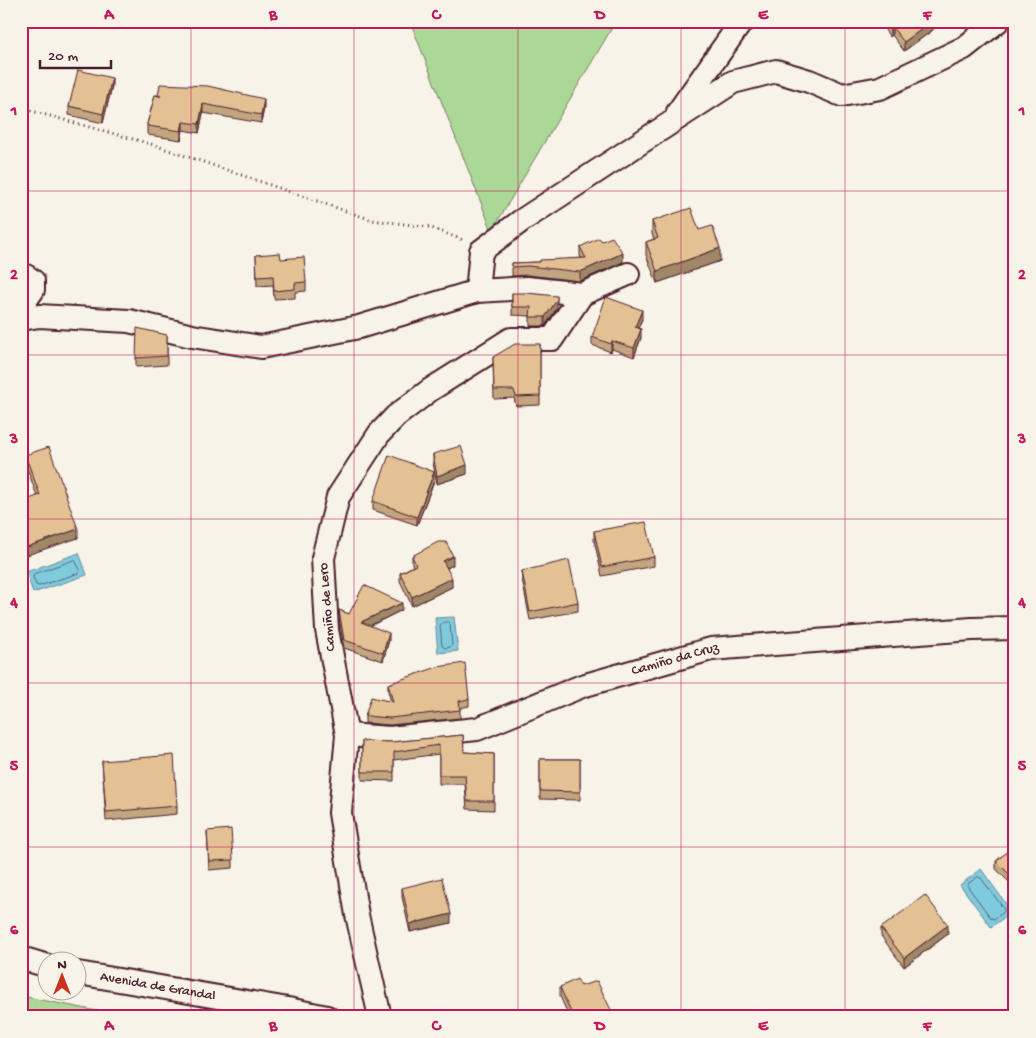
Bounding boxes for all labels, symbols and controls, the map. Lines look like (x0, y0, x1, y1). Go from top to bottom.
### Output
text: A (103, 7, 115, 26)
text: B (268, 7, 278, 26)
text: C (431, 7, 442, 26)
text: D (593, 7, 606, 26)
text: E (758, 7, 769, 26)
text: F (922, 7, 933, 26)
scale bar (40, 38, 111, 70)
text: 20 m (48, 48, 78, 66)
text: 1 (10, 103, 17, 122)
text: 1 (1018, 103, 1025, 122)
text: 2 (10, 267, 18, 286)
text: 2 (1018, 267, 1026, 286)
text: 3 (9, 431, 18, 450)
text: 3 (1017, 431, 1026, 450)
street label: Camiño de Lero (316, 562, 340, 652)
text: 4 (9, 595, 18, 614)
text: 4 (1017, 595, 1026, 614)
street label: Camiño da Cruz (629, 640, 720, 680)
text: 5 (10, 758, 19, 777)
text: 5 (1018, 758, 1027, 777)
text: 6 (10, 922, 19, 941)
text: 6 (1018, 922, 1027, 941)
north arrow (38, 950, 88, 1000)
text: N (57, 957, 67, 974)
street label: Avenida de Grandal (99, 968, 217, 1005)
text: A (103, 1018, 115, 1037)
text: B (268, 1018, 278, 1037)
text: C (431, 1018, 442, 1037)
text: D (593, 1018, 606, 1037)
text: E (758, 1018, 769, 1037)
text: F (922, 1018, 933, 1037)

